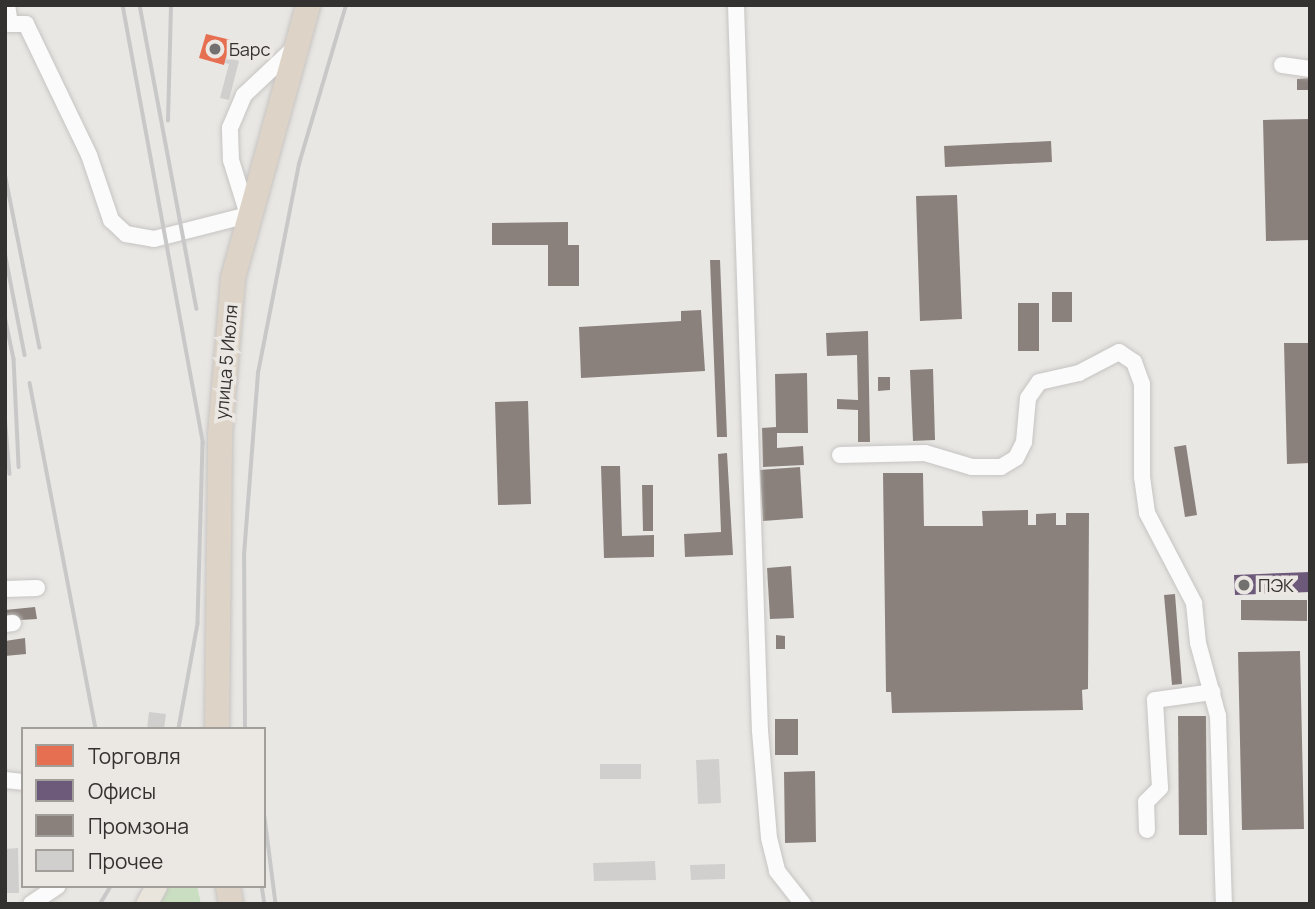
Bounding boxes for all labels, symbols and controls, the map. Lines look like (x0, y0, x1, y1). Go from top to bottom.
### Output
place label: Барс (229, 38, 270, 60)
marker: Барс (207, 41, 223, 57)
street label: улица 5 Июля (210, 304, 242, 420)
place label: ПЭК (1258, 574, 1294, 596)
marker: ПЭК (1236, 577, 1252, 593)
legend (21, 727, 266, 888)
text: Торговля (88, 742, 181, 770)
text: Офисы (88, 777, 156, 805)
text: Промзона (88, 812, 189, 840)
text: Прочее (88, 847, 163, 875)

